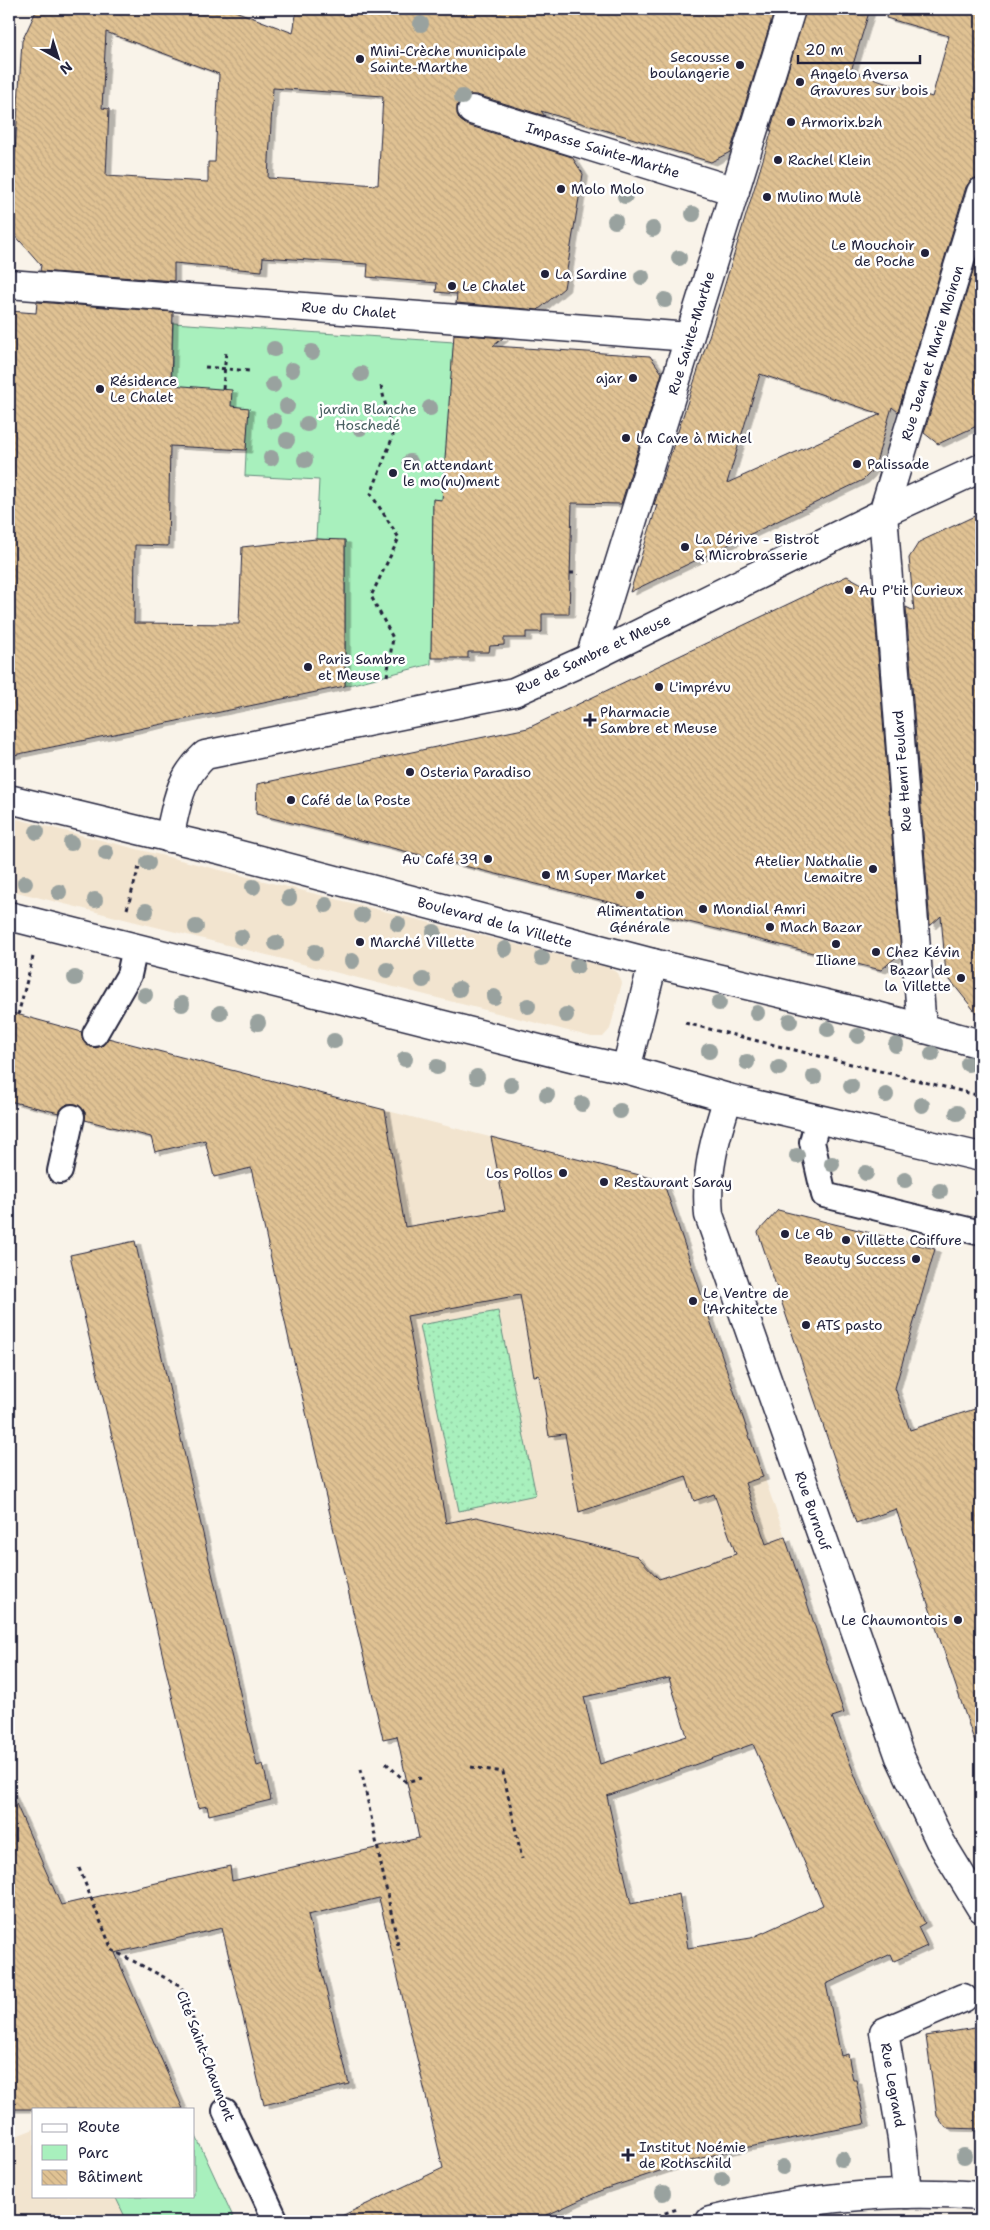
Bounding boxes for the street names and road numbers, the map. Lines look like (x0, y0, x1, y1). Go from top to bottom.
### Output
street label: Impasse Sainte-Marthe (524, 118, 682, 182)
street label: Rue Jean et Marie Moinon (897, 263, 967, 443)
street label: Rue Sainte-Marthe (664, 269, 718, 397)
street label: Rue du Chalet (301, 298, 397, 322)
street label: Rue de Sambre et Meuse (513, 610, 673, 698)
street label: Rue Henri Feulard (889, 709, 915, 832)
street label: Boulevard de la Villette (415, 893, 575, 951)
street label: Rue Burnouf (791, 1469, 835, 1554)
street label: Cité Saint-Chaumont (173, 1988, 239, 2124)
street label: Rue Legrand (877, 2041, 909, 2129)

